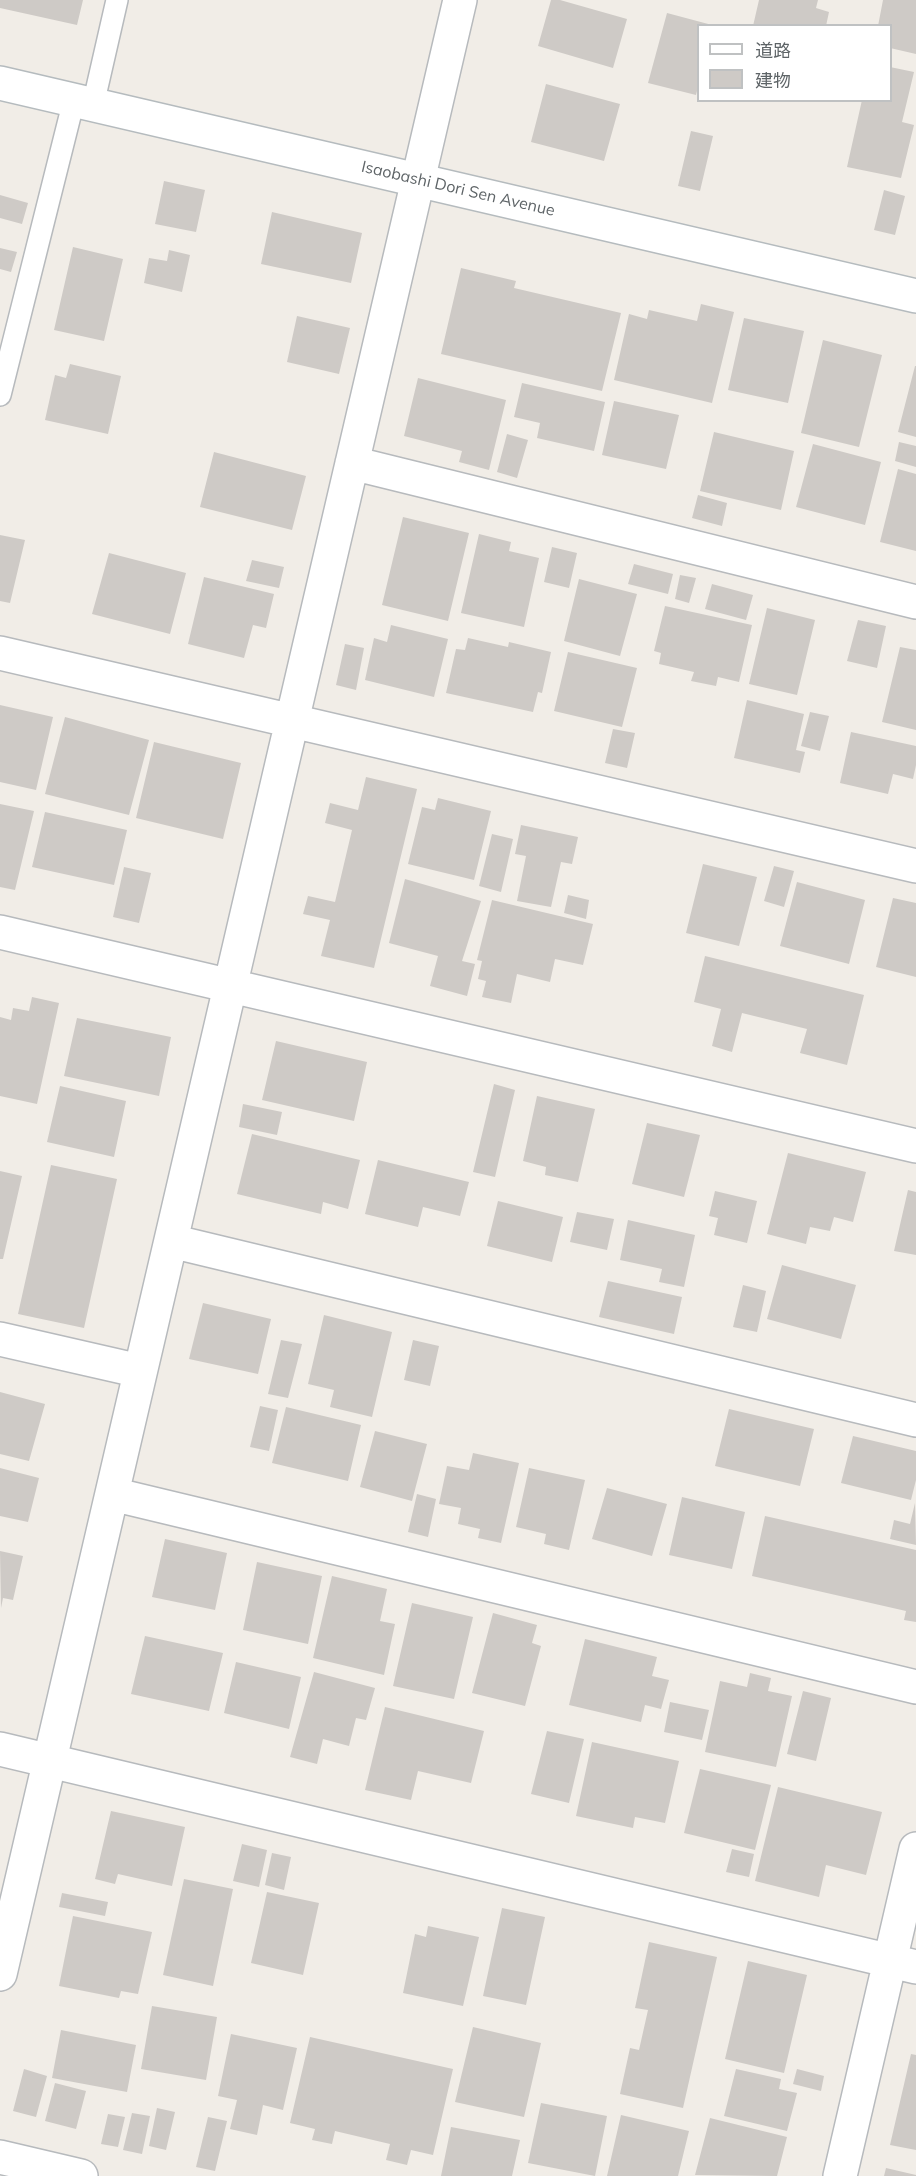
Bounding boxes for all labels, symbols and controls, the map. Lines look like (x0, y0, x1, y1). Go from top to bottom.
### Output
legend (697, 24, 892, 102)
text: 道路 (755, 39, 791, 62)
text: 建物 (755, 69, 791, 92)
street label: Isaobashi Dori Sen Avenue (359, 157, 557, 221)

